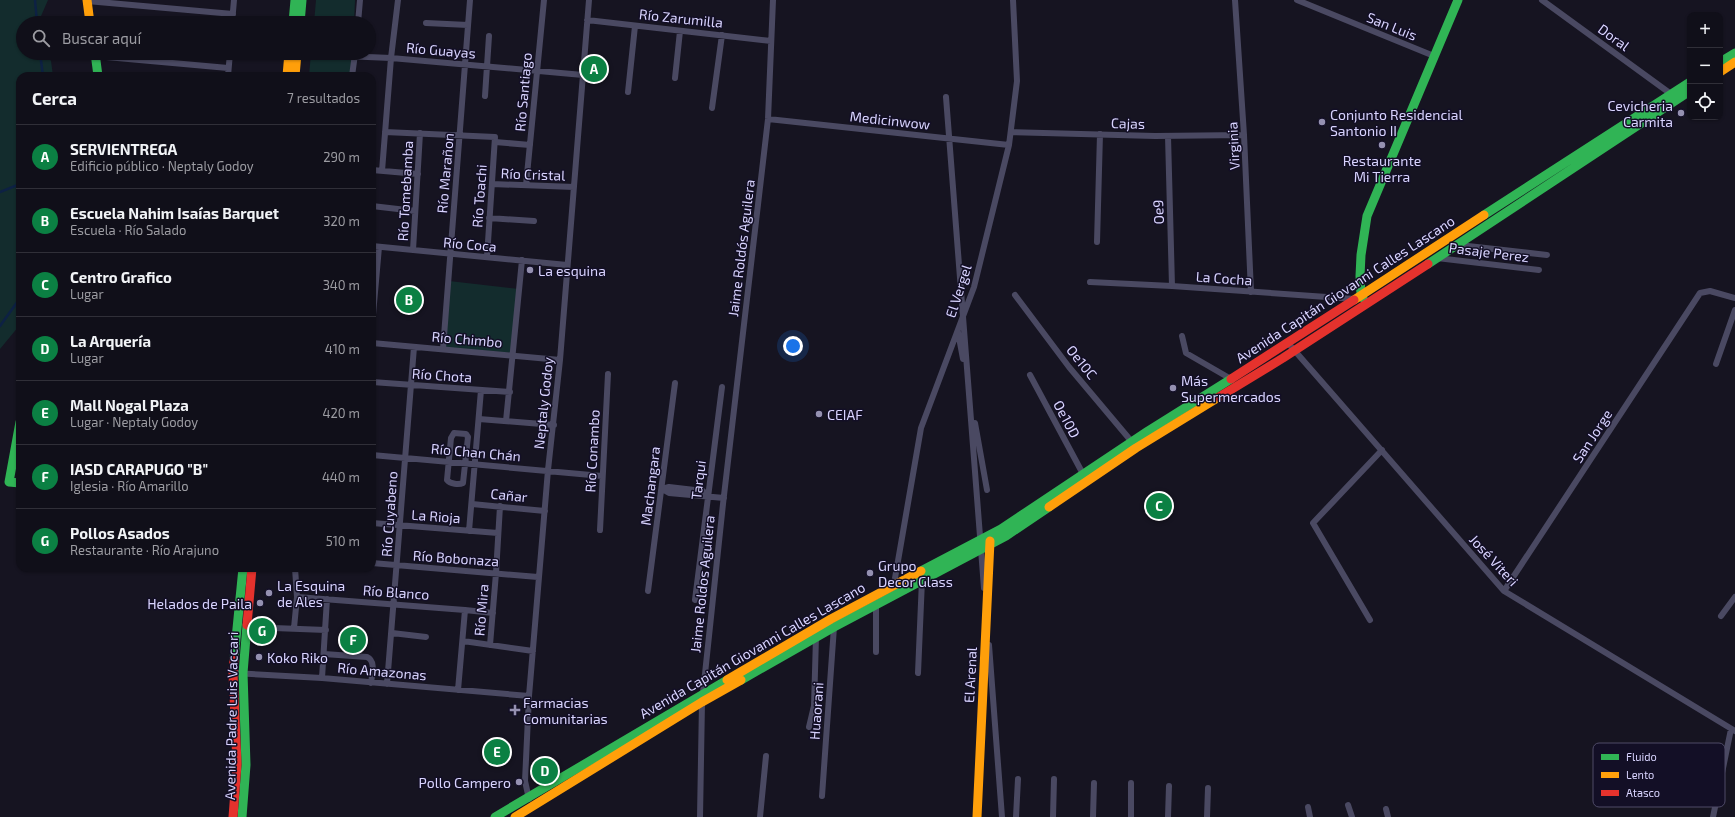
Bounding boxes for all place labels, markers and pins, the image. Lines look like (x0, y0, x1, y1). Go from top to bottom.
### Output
pin: A (581, 54, 607, 84)
place label: Cevicheria Carmita (1607, 97, 1673, 130)
place label: Conjunto Residencial Santonio II (1330, 106, 1463, 139)
marker: Cevicheria Carmita (1676, 108, 1686, 118)
marker: Conjunto Residencial Santonio II (1317, 117, 1327, 127)
marker: Restaurante Mi Tierra (1377, 140, 1387, 150)
place label: Restaurante Mi Tierra (1343, 152, 1421, 185)
place label: La esquina (538, 262, 606, 279)
marker: La esquina (525, 265, 535, 275)
pin: B (396, 285, 422, 315)
place label: Más Supermercados (1181, 372, 1281, 405)
marker: Más Supermercados (1168, 383, 1178, 393)
place label: CEIAF (827, 406, 863, 423)
marker: CEIAF (814, 409, 824, 419)
pin: C (1146, 491, 1172, 521)
place label: Grupo Decor Glass (878, 557, 953, 590)
marker: Grupo Decor Glass (865, 568, 875, 578)
place label: La Esquina de Ales (277, 577, 345, 610)
marker: La Esquina de Ales (264, 588, 274, 598)
place label: Helados de Paila (147, 595, 252, 612)
marker: Helados de Paila (255, 598, 265, 608)
pin: G (249, 616, 275, 646)
pin: F (340, 625, 366, 655)
place label: Koko Riko (267, 649, 328, 666)
marker: Koko Riko (254, 652, 264, 662)
place label: Farmacias Comunitarias (523, 694, 608, 727)
marker: Farmacias Comunitarias (510, 705, 520, 715)
pin: E (484, 737, 510, 767)
pin: D (532, 756, 558, 786)
place label: Pollo Campero (419, 774, 511, 791)
marker: Pollo Campero (514, 777, 524, 787)

